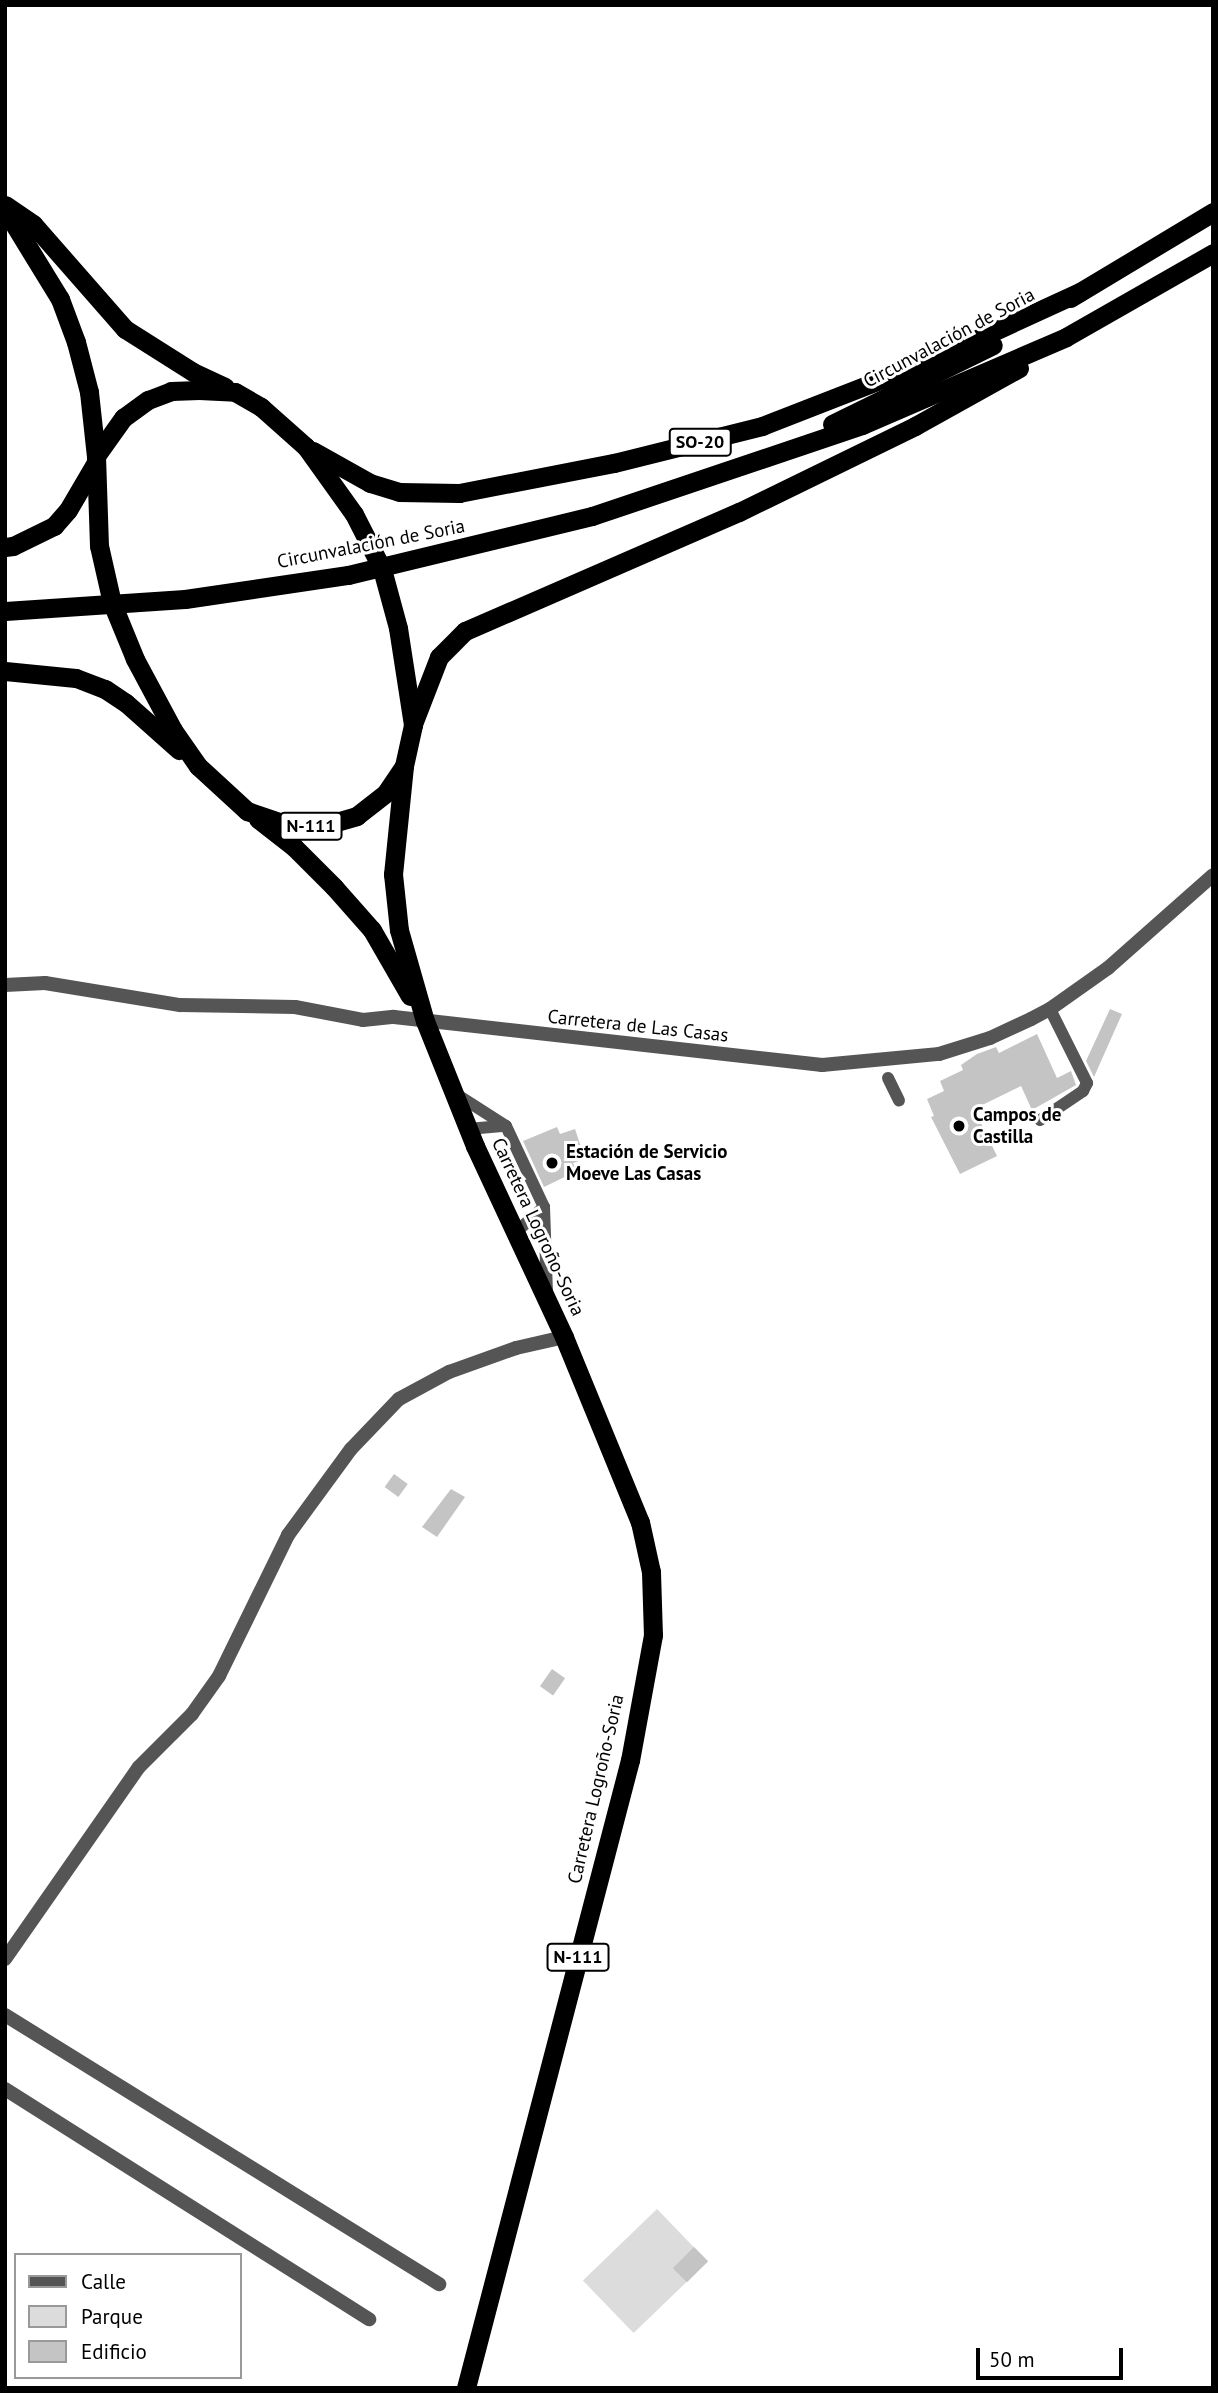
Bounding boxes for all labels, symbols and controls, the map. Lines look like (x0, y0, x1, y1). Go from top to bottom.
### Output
street label: Circunvalación de Soria (859, 283, 1039, 393)
road number: SO-20 (668, 428, 732, 457)
street label: Circunvalación de Soria (275, 515, 467, 573)
road number: N-111 (280, 812, 342, 840)
street label: Carretera de Las Casas (546, 1005, 730, 1047)
place label: Campos de Castilla (973, 1104, 1061, 1148)
marker: Campos de Castilla (951, 1118, 967, 1134)
street label: Carretera Logroño-Soria (487, 1134, 589, 1320)
place label: Estación de Servicio Moeve Las Casas (566, 1141, 727, 1185)
marker: Estación de Servicio Moeve Las Casas (544, 1155, 560, 1171)
street label: Carretera Logroño-Soria (563, 1692, 629, 1886)
road number: N-111 (546, 1942, 610, 1971)
legend (14, 2253, 242, 2379)
text: Calle (81, 2268, 126, 2295)
text: Parque (81, 2303, 143, 2330)
scale bar (980, 2334, 1127, 2378)
text: Edificio (81, 2338, 147, 2365)
text: 50 m (989, 2346, 1035, 2373)

